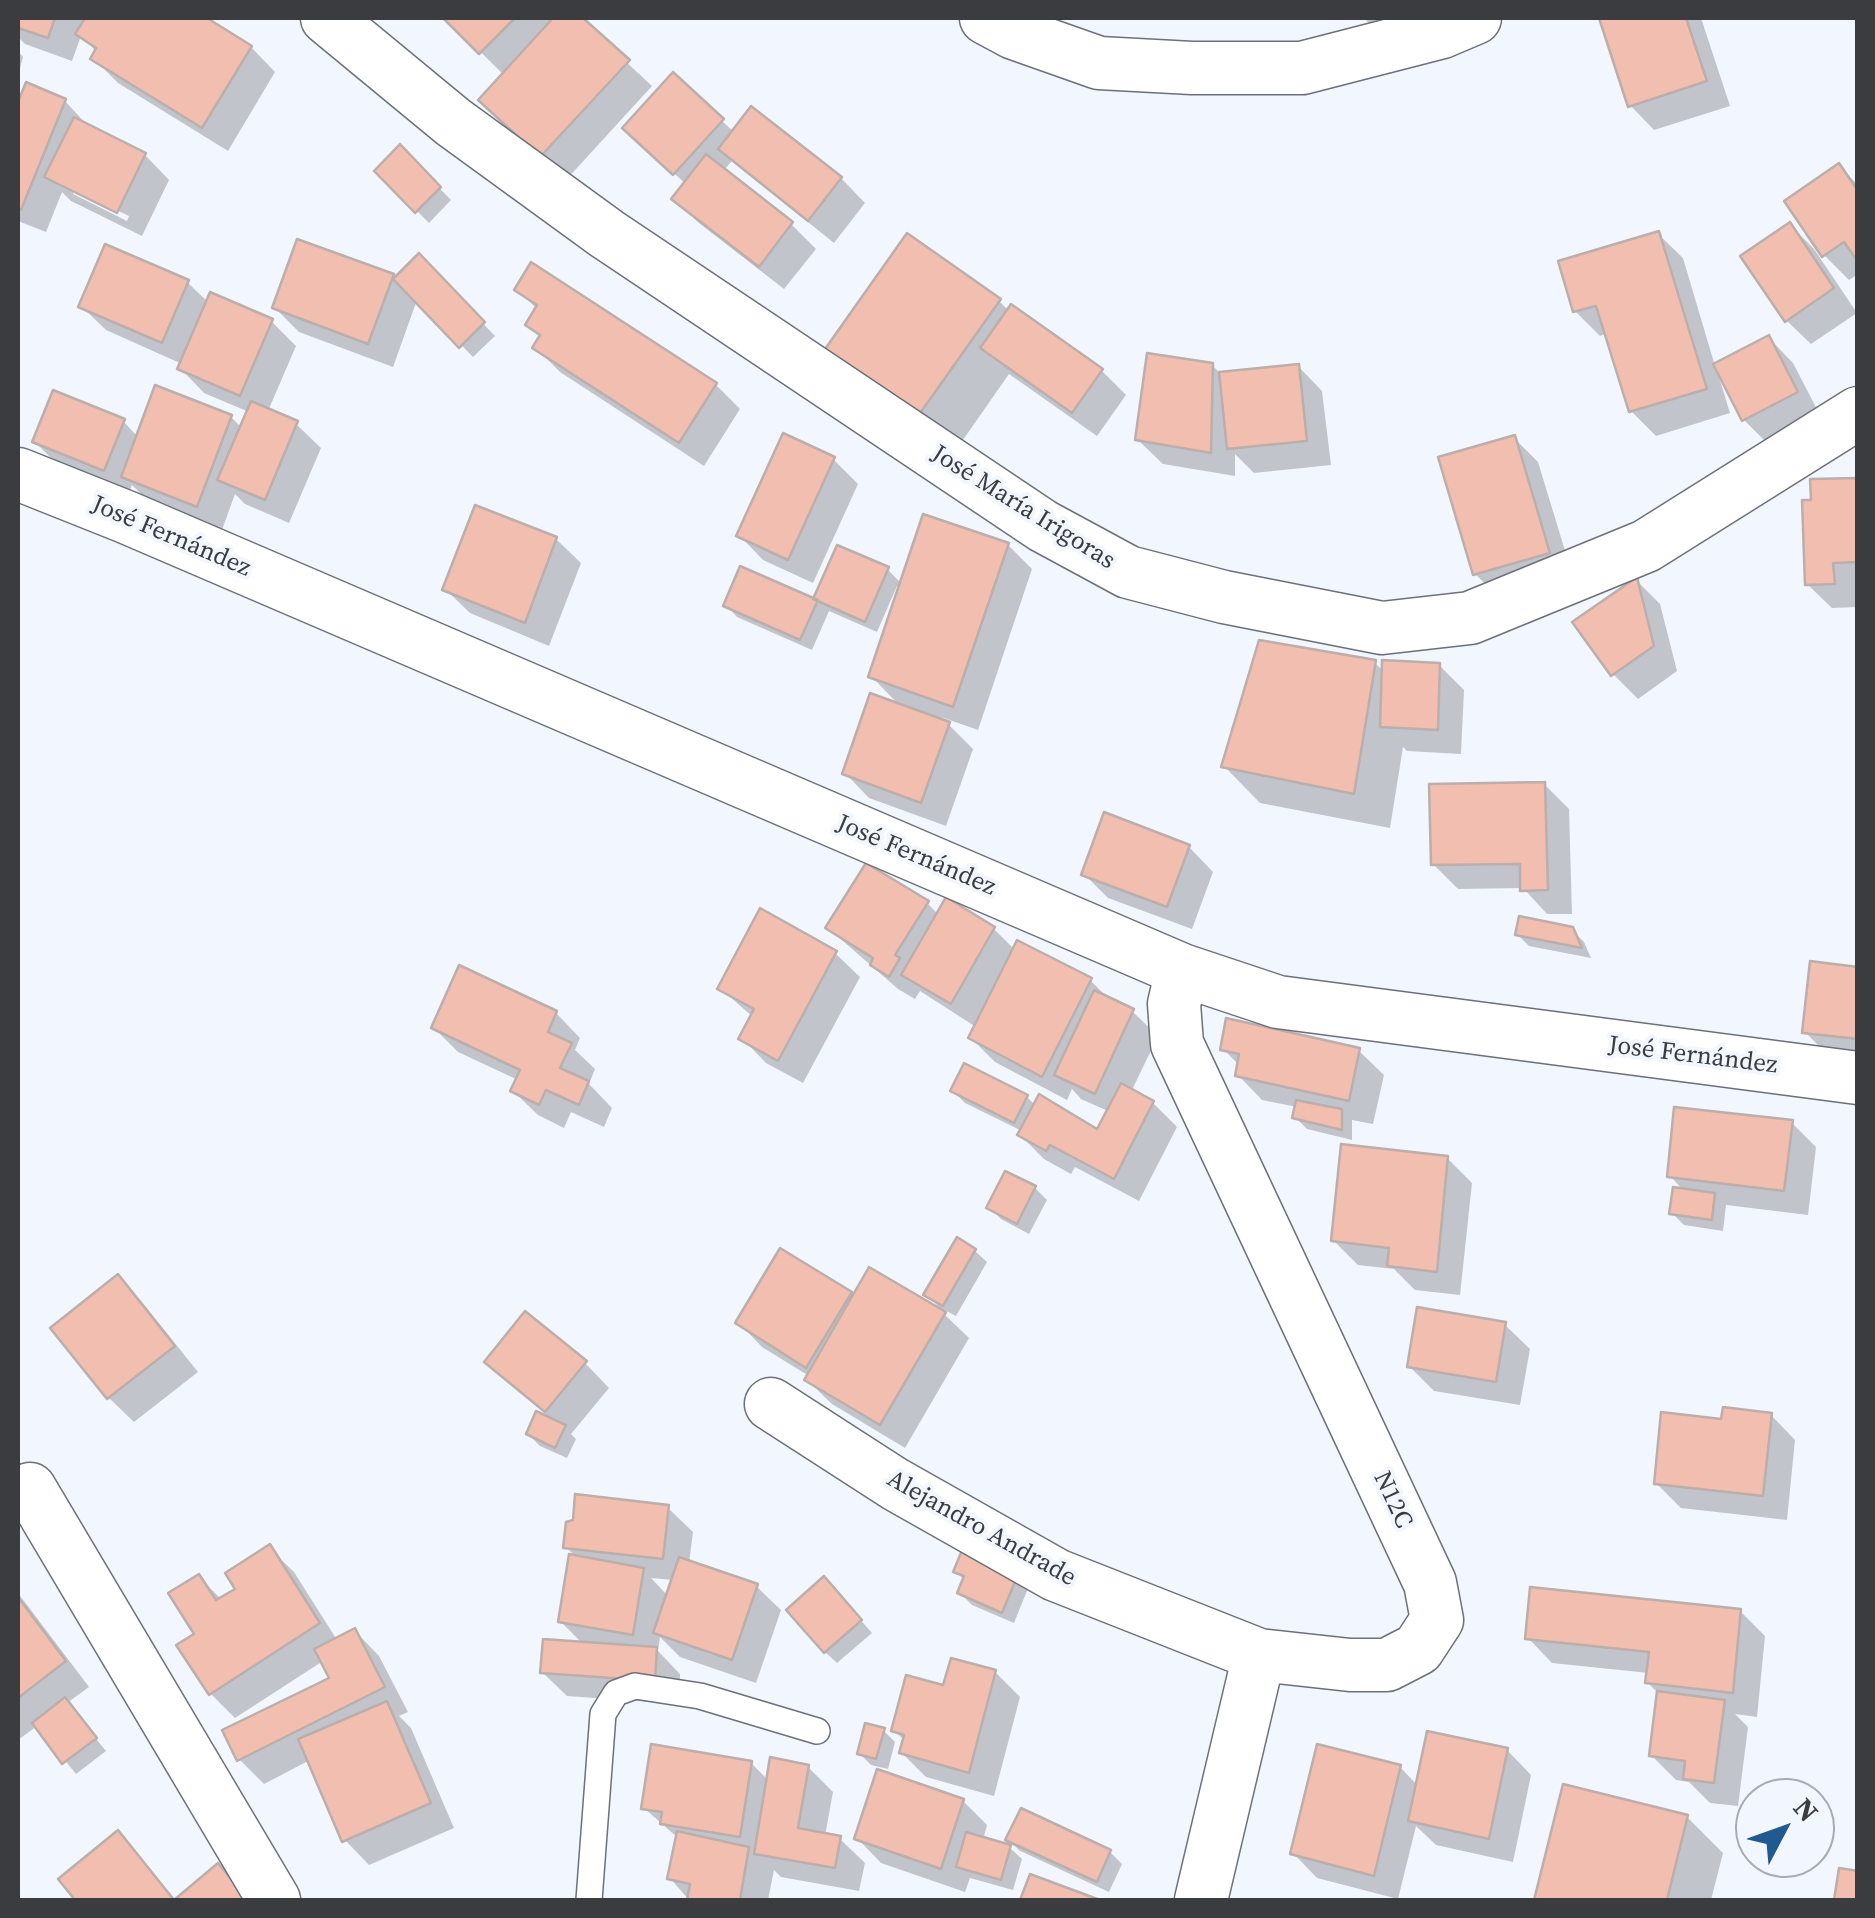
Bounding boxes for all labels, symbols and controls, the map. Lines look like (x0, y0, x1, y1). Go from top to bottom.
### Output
street label: José María Irigoras (926, 439, 1120, 577)
street label: José Fernández (87, 490, 255, 584)
street label: José Fernández (832, 809, 1000, 903)
street label: José Fernández (1607, 1031, 1779, 1081)
street label: Alejandro Andrade (881, 1465, 1081, 1593)
street label: N12C (1366, 1467, 1418, 1533)
north arrow (1735, 1778, 1835, 1878)
text: N (1785, 1789, 1827, 1830)

